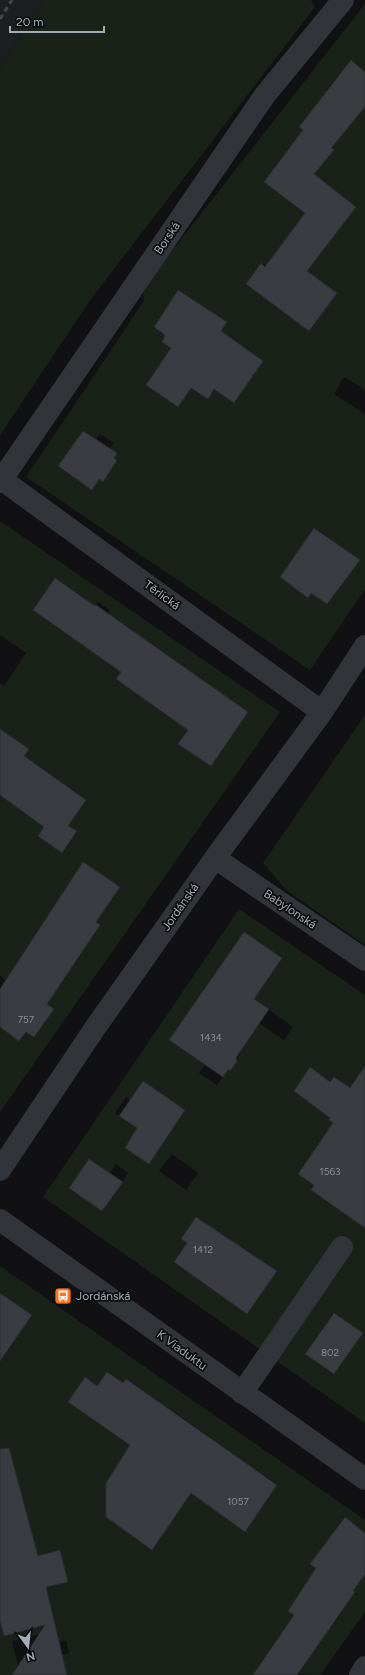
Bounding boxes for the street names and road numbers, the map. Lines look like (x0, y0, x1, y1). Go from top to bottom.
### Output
street label: Borská (151, 219, 183, 257)
street label: Těrlická (141, 577, 183, 613)
street label: Jordánská (159, 881, 201, 933)
street label: Babylonská (261, 886, 319, 932)
street label: K Viaduktu (154, 1327, 210, 1373)

